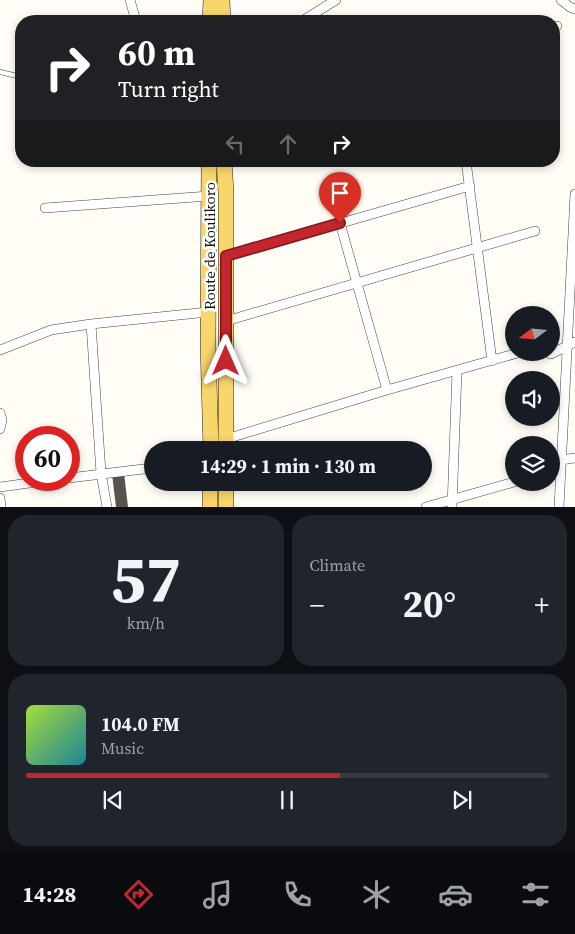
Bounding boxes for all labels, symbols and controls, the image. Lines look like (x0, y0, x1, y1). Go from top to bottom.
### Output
text: 60 m (118, 29, 195, 77)
icon: right (35, 35, 100, 100)
text: Turn right (118, 74, 219, 104)
icon: left (221, 130, 249, 158)
icon: ahead (274, 130, 302, 158)
icon: right (327, 130, 355, 158)
pin (319, 172, 361, 223)
icon: arrive (326, 179, 354, 207)
street label: Route de Koulikoro (199, 182, 220, 310)
north arrow (505, 306, 560, 361)
map controls (505, 306, 560, 491)
position arrow (199, 334, 251, 386)
button: sound (505, 371, 560, 426)
speed limit sign: 60 (15, 426, 80, 491)
button: layers (505, 436, 560, 491)
text: 14:29 · 1 min · 130 m (200, 453, 376, 479)
text: 57 (111, 535, 181, 624)
text: Climate (310, 554, 365, 576)
text: 20° (402, 578, 456, 630)
text: − (310, 586, 324, 624)
text: + (534, 586, 549, 624)
text: km/h (127, 612, 165, 634)
text: 104.0 FM (101, 711, 180, 737)
text: Music (101, 737, 144, 759)
icon: previous (99, 786, 127, 814)
icon: pause (273, 786, 301, 814)
icon: next (448, 786, 476, 814)
icon: directions (121, 877, 156, 912)
icon: music (200, 877, 235, 912)
icon: phone (280, 877, 315, 912)
icon: climate (359, 877, 394, 912)
icon: car (438, 877, 473, 912)
icon: filters (518, 877, 553, 912)
text: 14:28 (22, 879, 76, 909)

